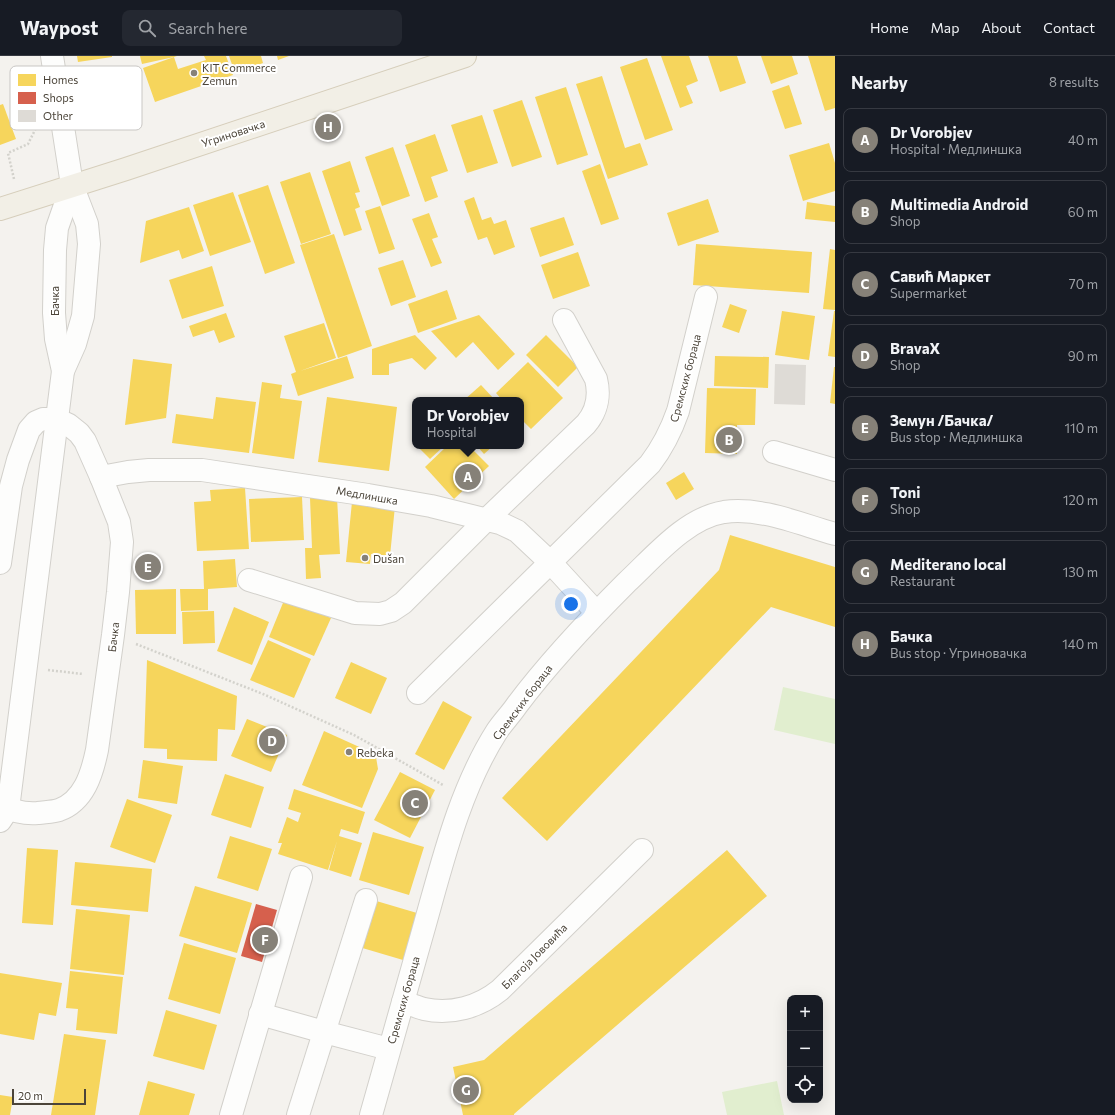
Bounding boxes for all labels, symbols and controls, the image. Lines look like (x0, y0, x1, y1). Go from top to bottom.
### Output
search box (122, 10, 402, 46)
text: Waypost (20, 16, 98, 39)
icon: search (136, 17, 158, 39)
text: Search here (168, 19, 248, 37)
text: Home (870, 19, 909, 36)
text: Map (931, 19, 959, 36)
text: About (981, 19, 1021, 36)
text: Contact (1043, 19, 1095, 36)
place label: KIT Commerce Zemun (202, 61, 276, 87)
legend (10, 66, 142, 130)
marker: KIT Commerce Zemun (189, 68, 199, 78)
text: Nearby (851, 72, 908, 93)
text: Homes (43, 73, 78, 86)
text: 8 results (1049, 74, 1099, 90)
text: Shops (43, 91, 74, 104)
text: Other (43, 109, 74, 122)
pin: H (315, 112, 341, 142)
street label: Угриновачка (200, 117, 266, 149)
text: Dr Vorobjev (890, 123, 972, 141)
text: A (860, 132, 870, 148)
text: 40 m (1068, 132, 1098, 148)
text: Hospital · Медлиншка (890, 141, 1022, 157)
text: Multimedia Android (890, 195, 1028, 213)
text: B (861, 204, 869, 220)
text: 60 m (1068, 204, 1098, 220)
text: Shop (890, 213, 921, 229)
text: Савић Маркет (890, 267, 991, 285)
text: C (861, 276, 869, 292)
text: 70 m (1069, 276, 1098, 292)
text: Supermarket (890, 285, 967, 301)
street label: Бачка (48, 286, 61, 316)
street label: Сремских бораца (667, 333, 703, 423)
text: BravaX (890, 339, 940, 357)
text: D (860, 348, 870, 364)
text: 90 m (1068, 348, 1098, 364)
text: Shop (890, 357, 921, 373)
popup (412, 397, 524, 449)
text: Dr Vorobjev (427, 406, 509, 424)
text: Земун /Бачка/ (890, 411, 993, 429)
text: E (861, 420, 869, 436)
text: 110 m (1065, 420, 1098, 436)
text: Hospital (427, 424, 477, 440)
pin: B (716, 425, 742, 455)
text: Bus stop · Медлиншка (890, 429, 1023, 445)
pin: A (455, 462, 481, 492)
street label: Медлиншка (335, 483, 399, 507)
text: Toni (890, 483, 920, 501)
text: F (861, 492, 869, 508)
text: 120 m (1063, 492, 1098, 508)
text: Shop (890, 501, 921, 517)
pin: E (135, 552, 161, 582)
place label: Dušan (373, 552, 404, 565)
marker: Dušan (360, 553, 370, 563)
text: Mediterano local (890, 555, 1006, 573)
text: G (860, 564, 870, 580)
text: 130 m (1063, 564, 1098, 580)
text: Restaurant (890, 573, 955, 589)
your location (561, 594, 581, 614)
street label: Бачка (105, 621, 121, 653)
text: Бачка (890, 627, 932, 645)
text: H (860, 636, 870, 652)
text: 140 m (1062, 636, 1098, 652)
text: Bus stop · Угриновачка (890, 645, 1027, 661)
street label: Сремских бораца (490, 662, 554, 742)
pin: D (259, 726, 285, 756)
place label: Rebeka (357, 746, 394, 759)
marker: Rebeka (344, 747, 354, 757)
pin: C (402, 788, 428, 818)
street label: Благоја Јововића (499, 921, 570, 992)
pin: F (252, 925, 278, 955)
street label: Сремских бораца (384, 955, 422, 1045)
map controls (787, 995, 823, 1103)
button: + (787, 995, 823, 1031)
button: − (787, 1031, 823, 1067)
button: locate (787, 1067, 823, 1103)
pin: G (453, 1075, 479, 1105)
scale bar (12, 1087, 86, 1106)
text: 20 m (18, 1089, 43, 1102)

